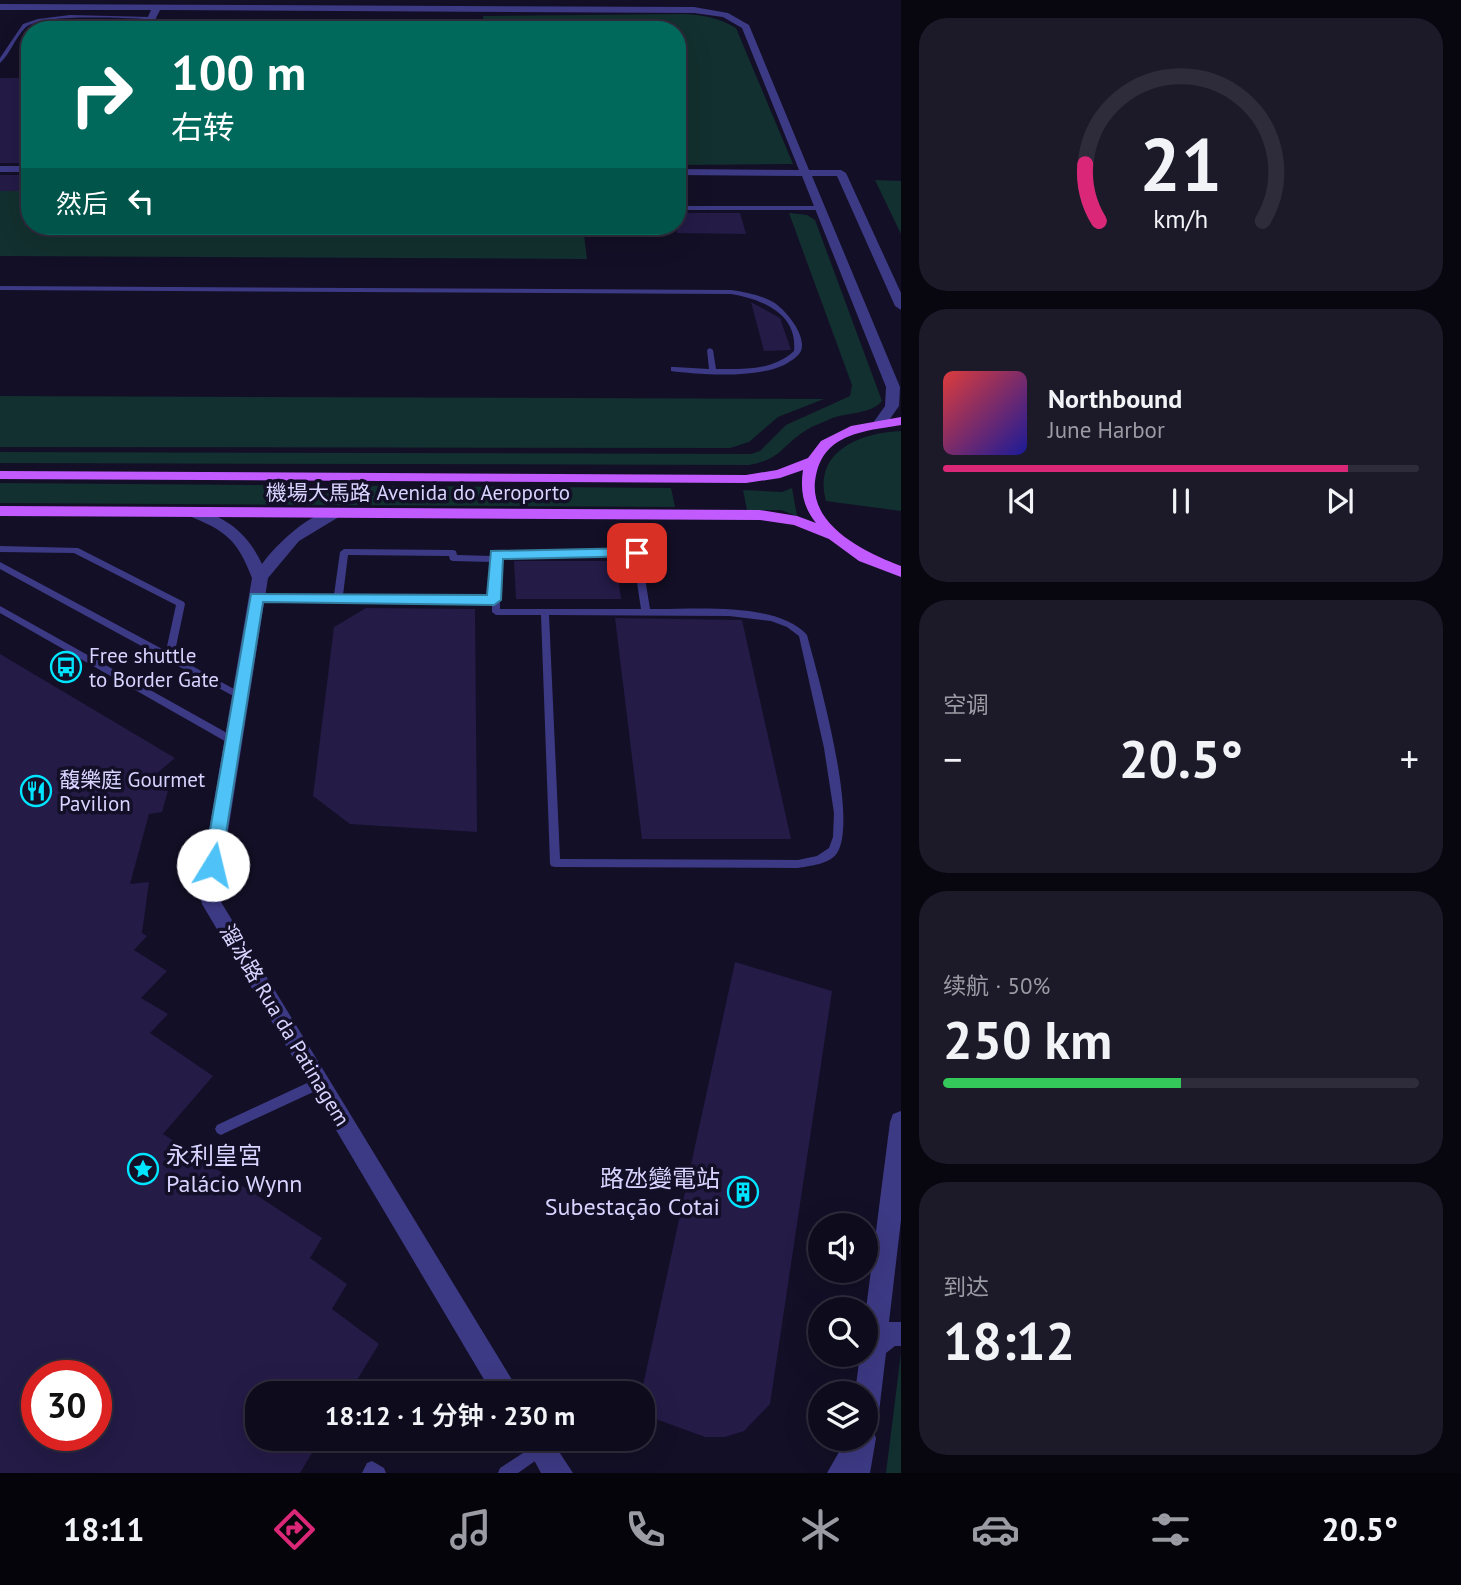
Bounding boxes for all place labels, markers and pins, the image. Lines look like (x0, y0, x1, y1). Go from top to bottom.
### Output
pin (607, 523, 667, 583)
place label: Free shuttle to Border Gate (89, 642, 219, 693)
bus stop icon: Free shuttle to Border Gate (49, 650, 83, 684)
place label: 馥樂庭 Gourmet Pavilion (59, 766, 205, 817)
restaurant icon: 馥樂庭 Gourmet Pavilion (19, 774, 53, 808)
place label: 永利皇宮 Palácio Wynn (166, 1140, 302, 1199)
place icon: 永利皇宮 Palácio Wynn (126, 1152, 160, 1186)
place label: 路氹變電站 Subestação Cotai (545, 1163, 720, 1222)
building icon: 路氹變電站 Subestação Cotai (726, 1175, 760, 1209)

